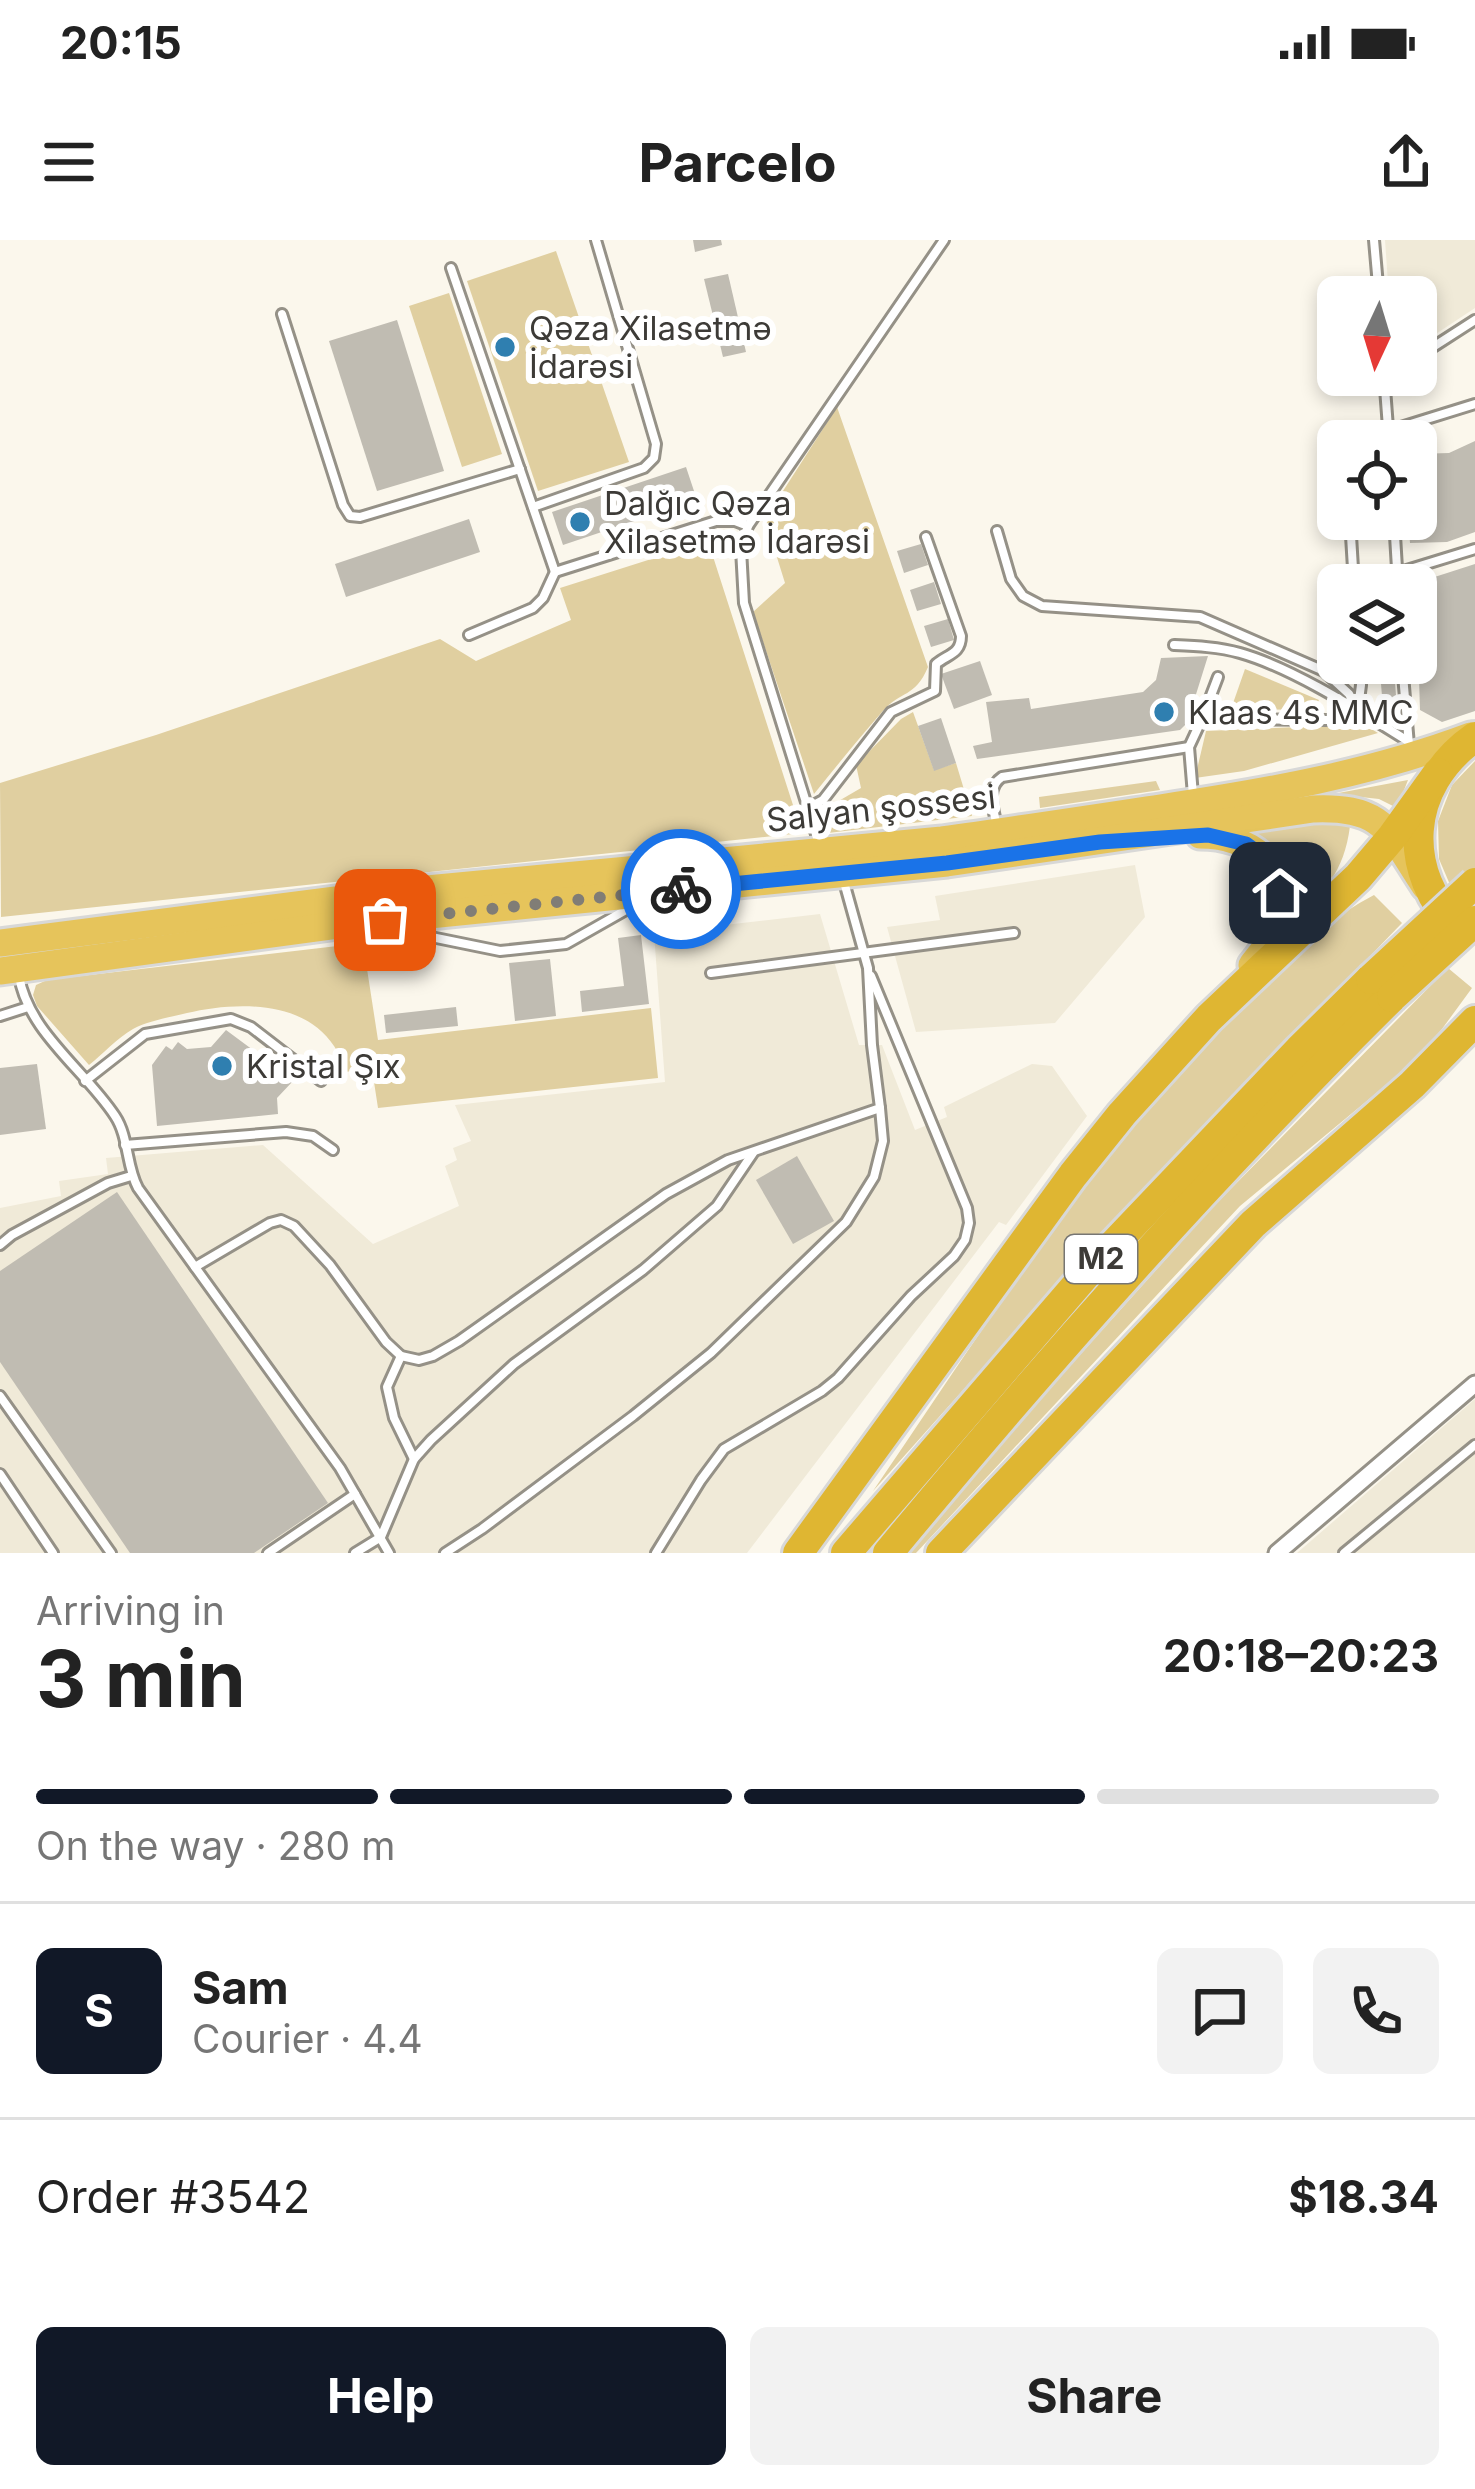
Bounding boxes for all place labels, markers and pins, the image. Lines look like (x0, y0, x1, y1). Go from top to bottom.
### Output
place label: Qəza Xilasetmə İdarəsi (529, 308, 772, 386)
marker: Qəza Xilasetmə İdarəsi (492, 334, 518, 360)
place label: Dalğıc Qəza Xilasetmə İdarəsi (604, 483, 870, 561)
marker: Dalğıc Qəza Xilasetmə İdarəsi (567, 509, 593, 535)
place label: Klaas 4s MMC (1188, 692, 1414, 732)
marker: Klaas 4s MMC (1151, 699, 1177, 725)
pin (1229, 842, 1331, 944)
pin (334, 869, 436, 971)
place label: Kristal Şıx (246, 1046, 400, 1086)
marker: Kristal Şıx (209, 1053, 235, 1079)

